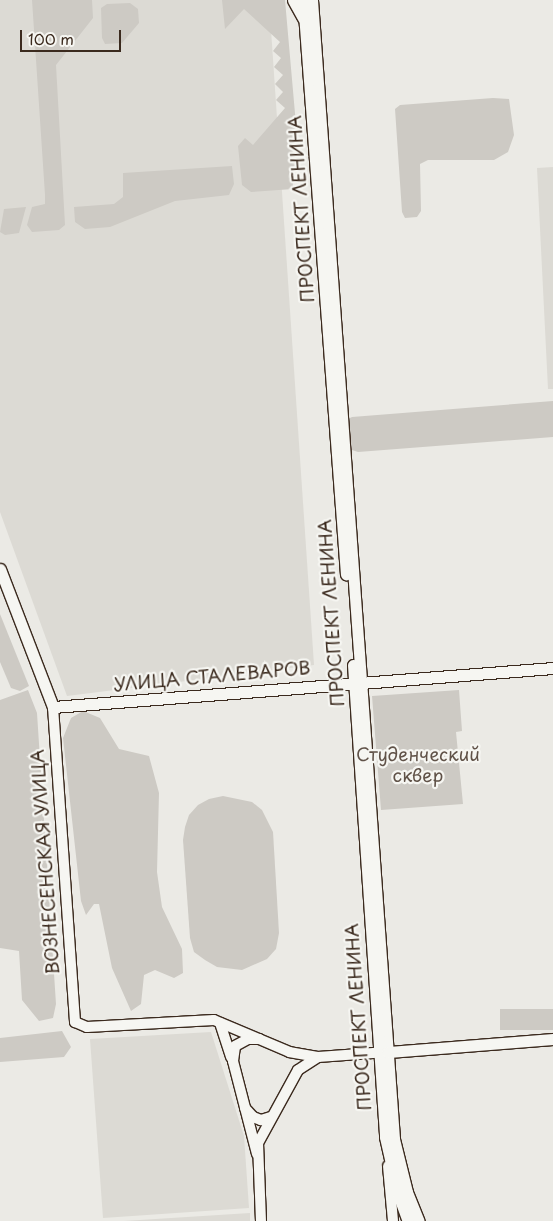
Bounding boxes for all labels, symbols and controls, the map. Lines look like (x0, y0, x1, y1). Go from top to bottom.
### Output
scale bar (22, 20, 124, 52)
text: 100 m (28, 27, 74, 50)
street label: ПРОСПЕКТ ЛЕНИНА (284, 114, 318, 304)
street label: ПРОСПЕКТ ЛЕНИНА (314, 518, 348, 708)
street label: УЛИЦА СТАЛЕВАРОВ (112, 657, 312, 695)
park label: Студенческий сквер (356, 744, 480, 786)
street label: ВОЗНЕСЕНСКАЯ УЛИЦА (26, 749, 64, 975)
street label: ПРОСПЕКТ ЛЕНИНА (341, 922, 375, 1112)

